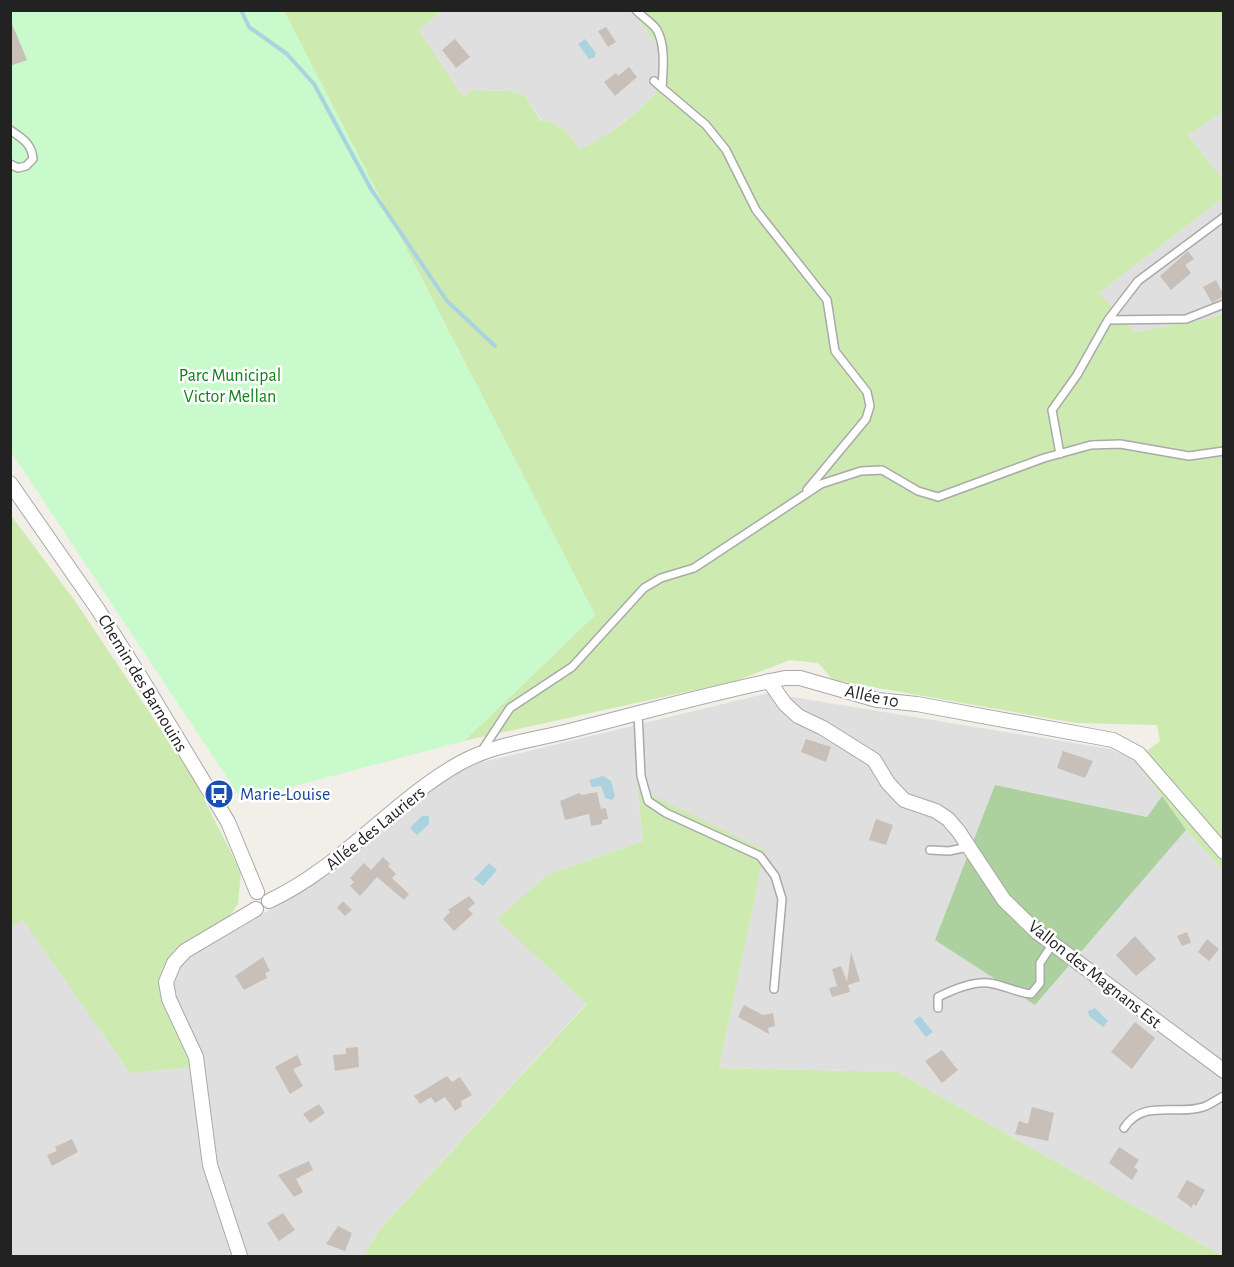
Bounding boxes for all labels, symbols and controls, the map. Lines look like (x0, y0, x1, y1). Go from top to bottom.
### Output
park label: Parc Municipal Victor Mellan (179, 367, 281, 406)
street label: Chemin des Barnouins (94, 612, 190, 755)
street label: Allée 10 (843, 683, 900, 711)
bus stop icon: Marie-Louise (203, 778, 235, 810)
street label: Allée des Lauriers (323, 783, 429, 874)
place label: Marie-Louise (240, 786, 330, 804)
street label: Vallon des Magnans Est (1025, 917, 1164, 1032)

